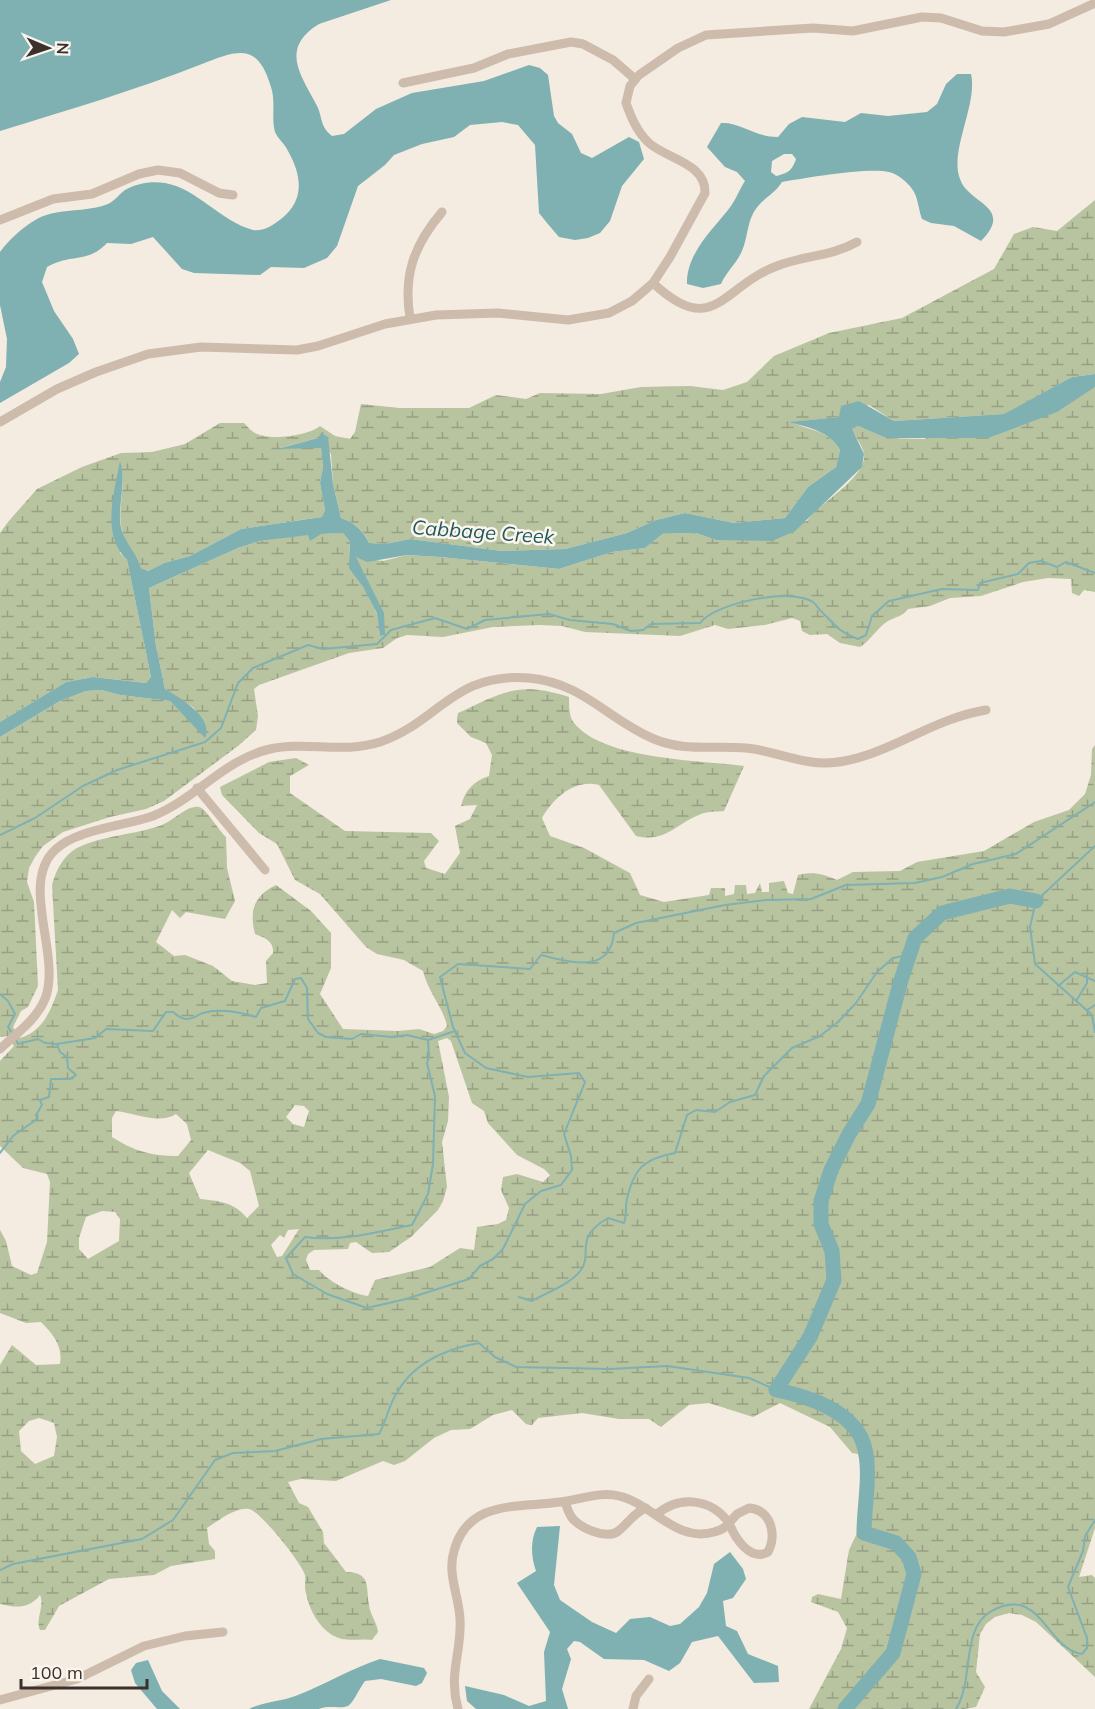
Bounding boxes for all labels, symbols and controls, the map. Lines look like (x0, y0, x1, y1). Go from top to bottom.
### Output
north arrow (18, 18, 78, 78)
text: N (53, 42, 73, 55)
water label: Cabbage Creek (411, 514, 556, 549)
scale bar (21, 1652, 147, 1690)
text: 100 m (30, 1661, 83, 1684)

